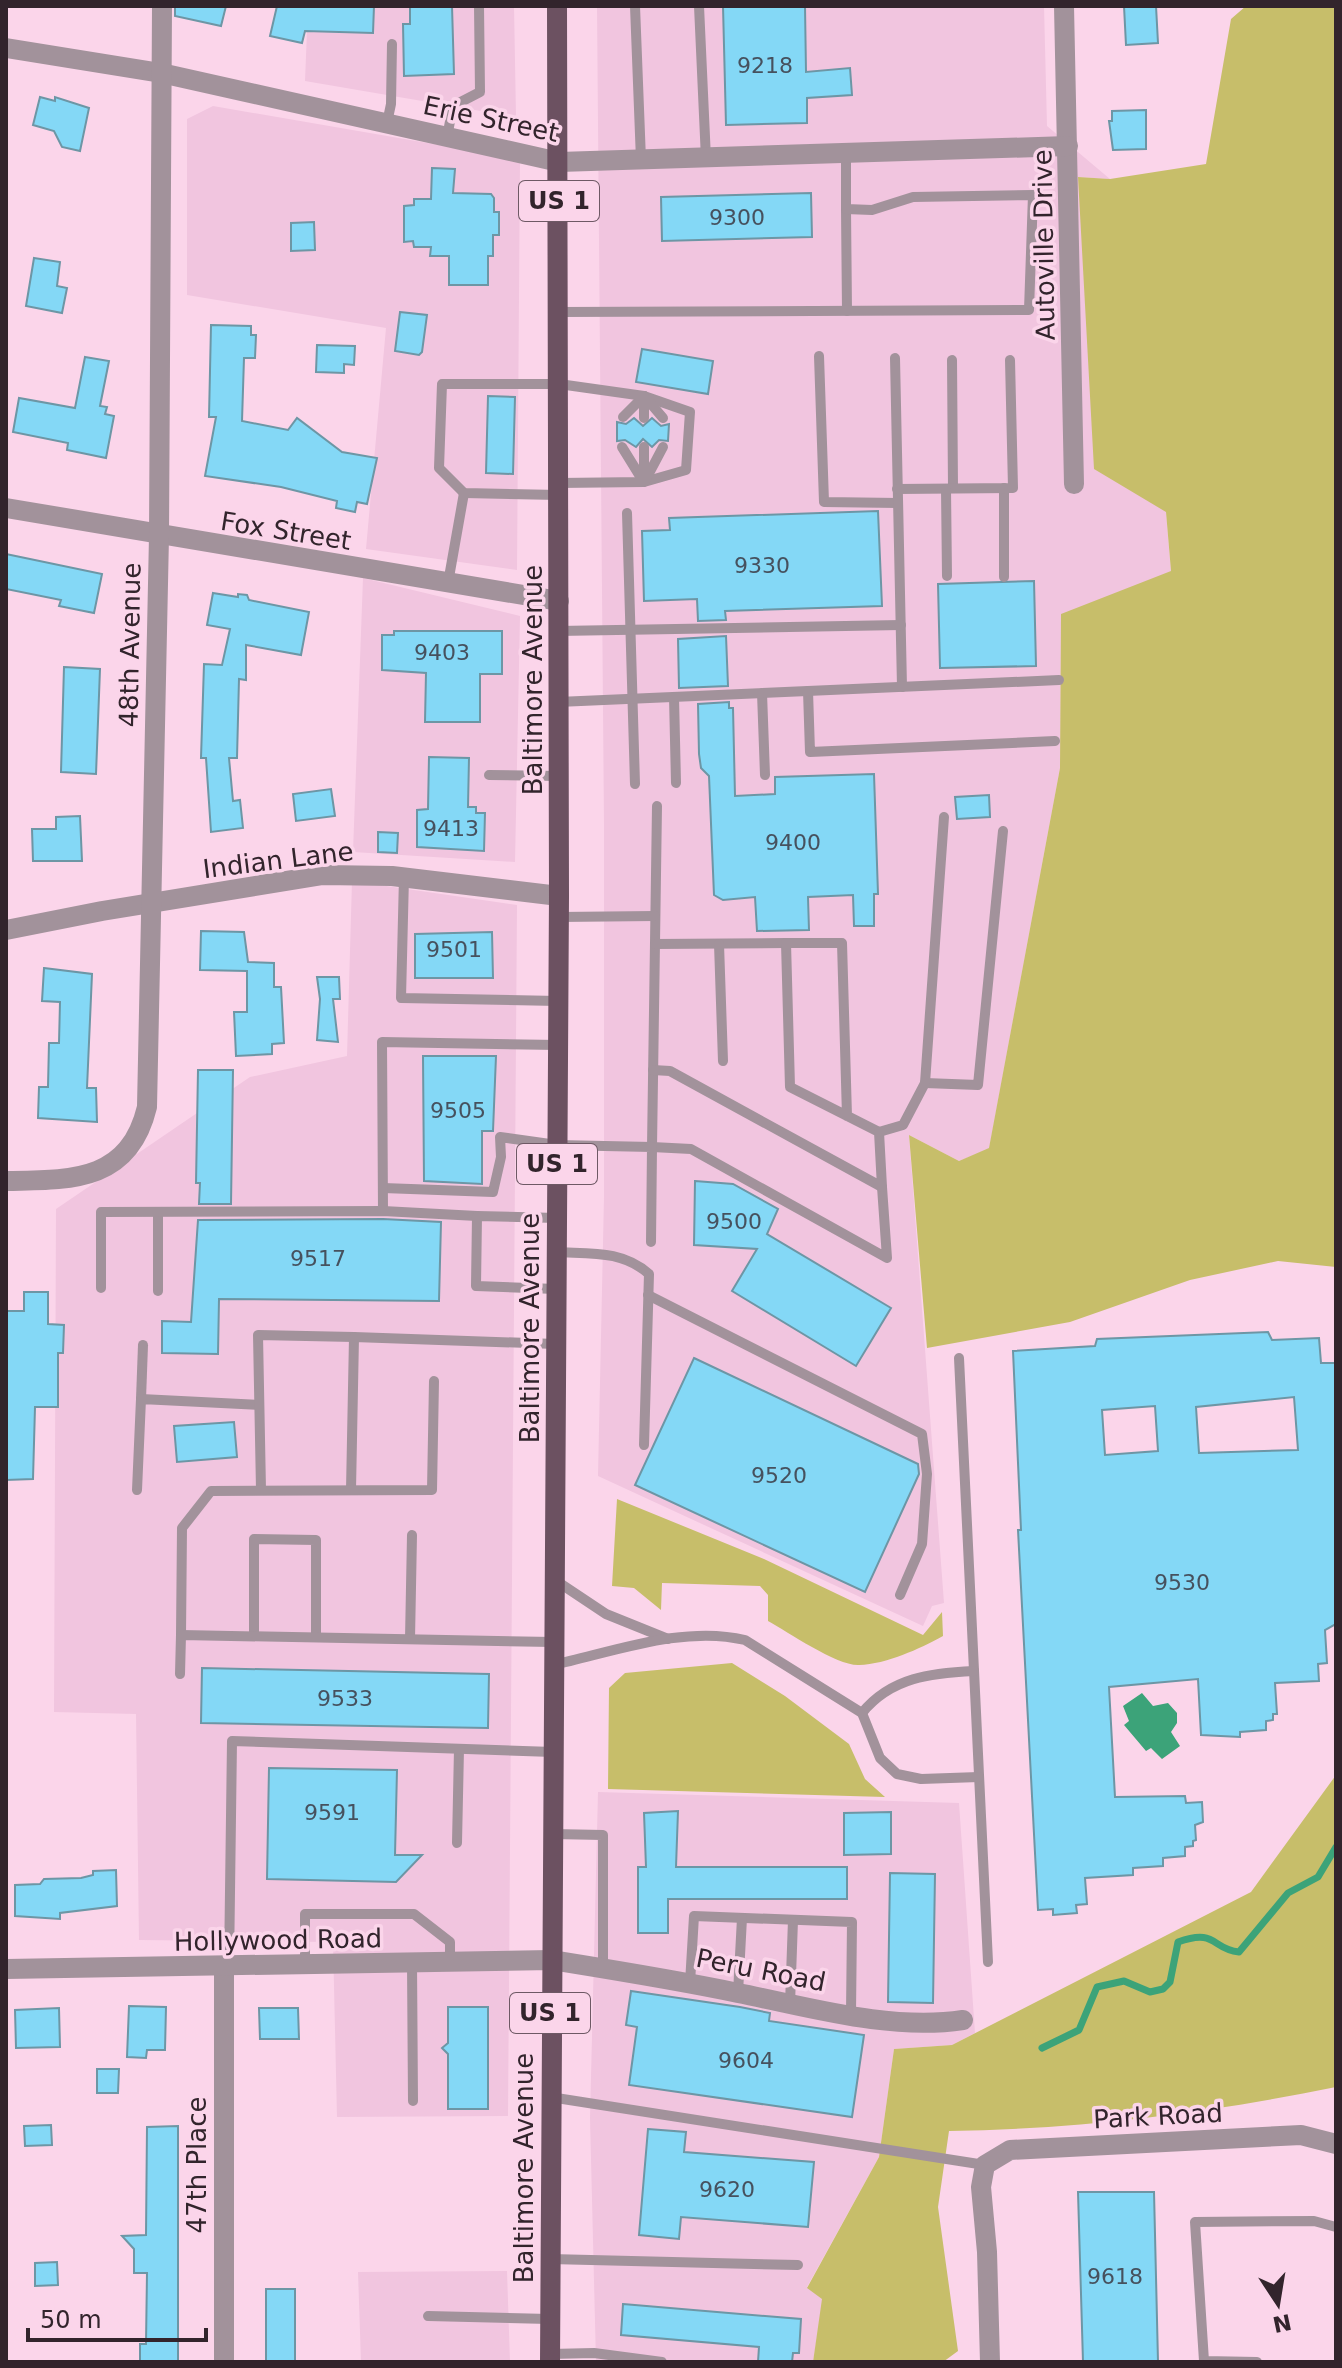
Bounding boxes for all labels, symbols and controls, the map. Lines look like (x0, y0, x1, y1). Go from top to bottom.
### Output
house number: 9218 (737, 53, 793, 78)
street label: Erie Street (421, 90, 561, 148)
street label: Autoville Drive (1027, 149, 1061, 341)
road number: US 1 (519, 181, 599, 221)
house number: 9300 (709, 205, 765, 230)
street label: Fox Street (219, 506, 353, 556)
house number: 9330 (734, 553, 790, 578)
street label: 48th Avenue (114, 562, 146, 728)
street label: Baltimore Avenue (518, 565, 548, 795)
house number: 9403 (414, 640, 470, 665)
house number: 9413 (423, 816, 479, 841)
house number: 9400 (765, 830, 821, 855)
street label: Indian Lane (201, 836, 355, 884)
house number: 9501 (426, 937, 482, 962)
house number: 9505 (430, 1098, 486, 1123)
road number: US 1 (517, 1144, 597, 1184)
house number: 9500 (706, 1209, 762, 1234)
street label: Baltimore Avenue (515, 1213, 545, 1443)
house number: 9517 (290, 1246, 346, 1271)
house number: 9520 (751, 1463, 807, 1488)
house number: 9530 (1154, 1570, 1210, 1595)
house number: 9533 (317, 1686, 373, 1711)
house number: 9591 (304, 1800, 360, 1825)
street label: Hollywood Road (174, 1923, 382, 1957)
street label: Peru Road (694, 1943, 828, 1997)
road number: US 1 (510, 1993, 590, 2033)
house number: 9604 (718, 2048, 774, 2073)
street label: Baltimore Avenue (509, 2053, 539, 2283)
street label: 47th Place (182, 2096, 212, 2234)
street label: Park Road (1092, 2098, 1224, 2134)
house number: 9620 (699, 2177, 755, 2202)
house number: 9618 (1087, 2264, 1143, 2289)
north arrow (1238, 2264, 1318, 2344)
scale bar (28, 2292, 206, 2342)
text: 50 m (40, 2306, 102, 2334)
text: N (1270, 2309, 1294, 2337)

